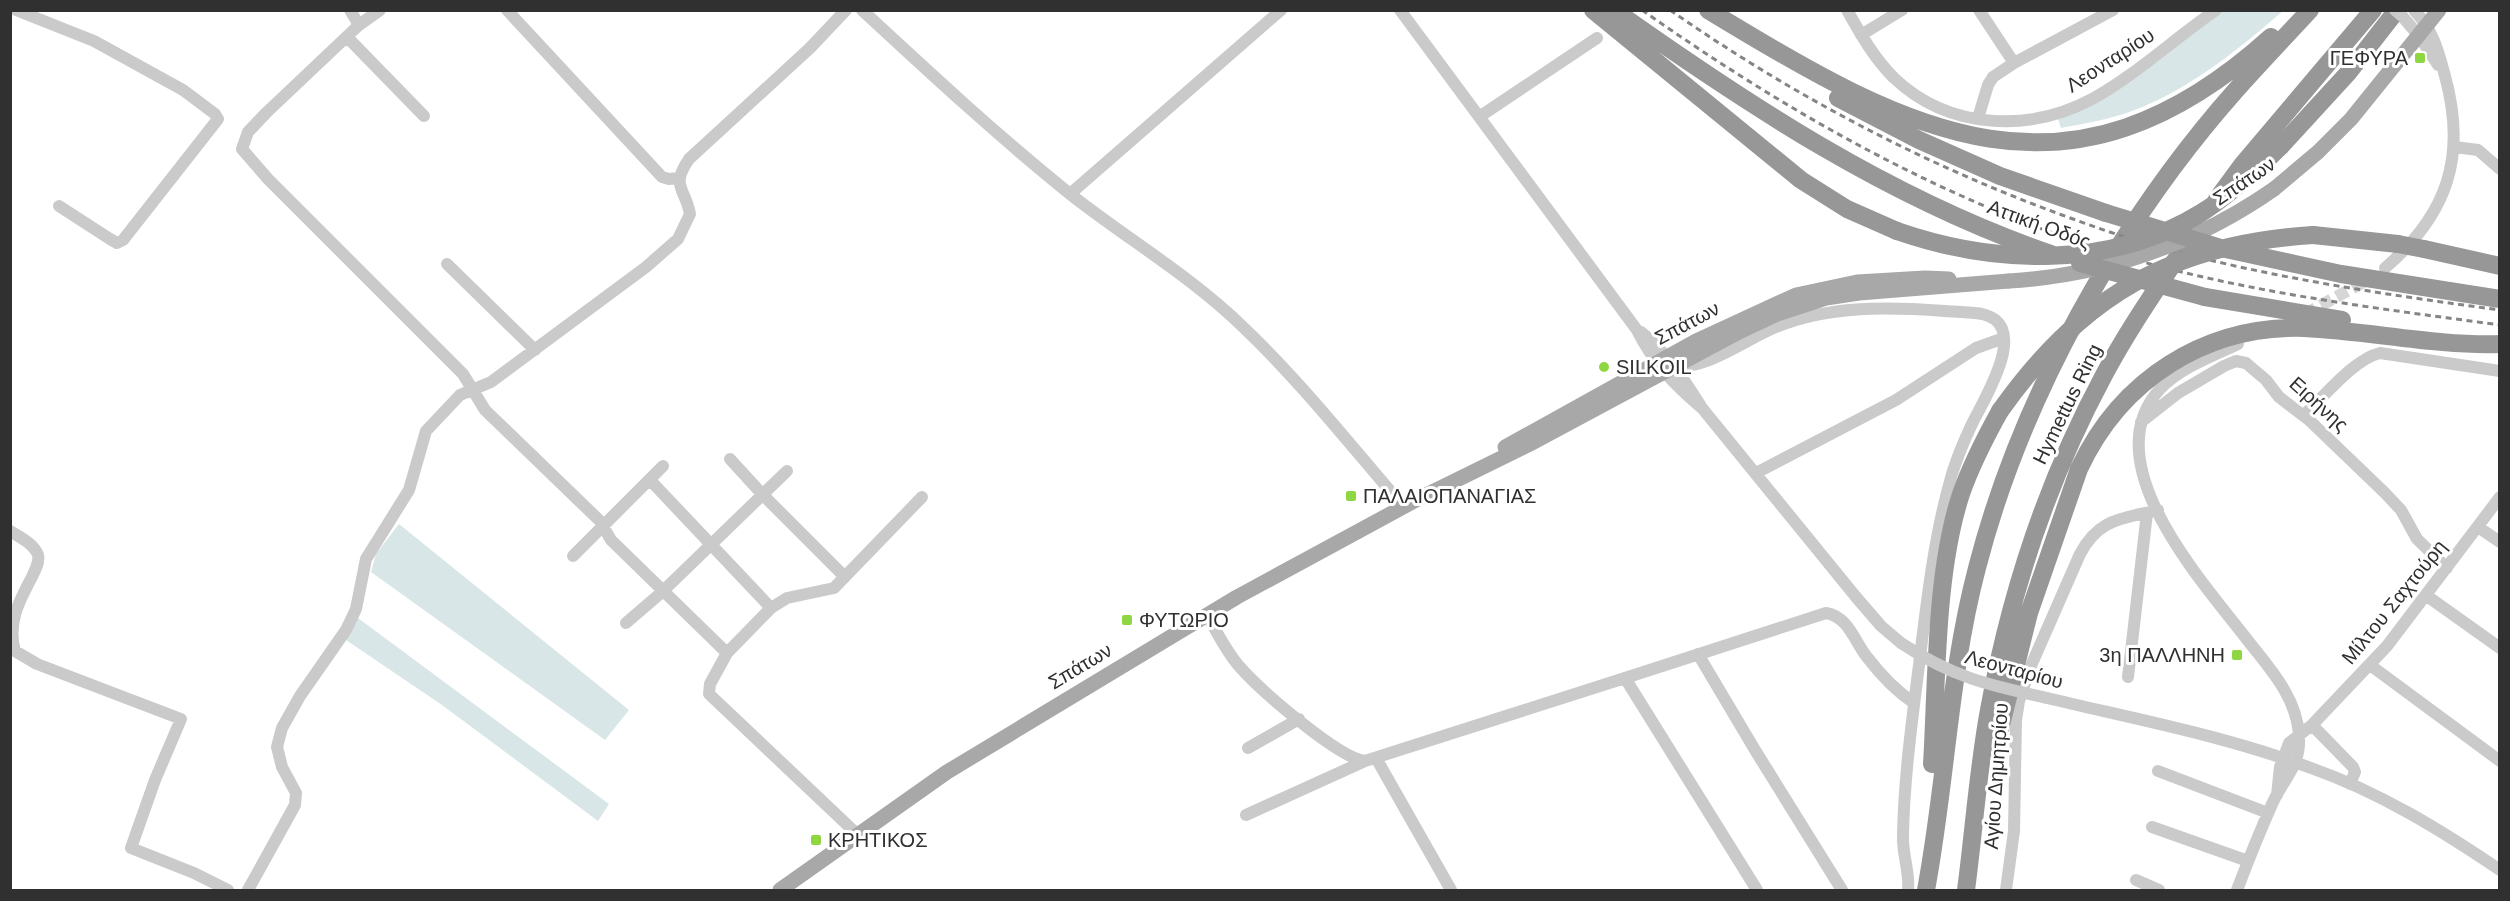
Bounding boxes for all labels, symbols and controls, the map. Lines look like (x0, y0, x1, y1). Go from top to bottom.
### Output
street label: Λεονταρίου (2062, 23, 2158, 97)
place label: ΓΕΦΥΡΑ (2330, 47, 2409, 69)
marker: ΓΕΦΥΡΑ (2413, 51, 2427, 65)
street label: Σπάτων (2209, 152, 2279, 210)
street label: Αττική Οδός (1985, 195, 2094, 253)
street label: Σπάτων (1651, 297, 1723, 349)
street label: Hymettus Ring (2028, 340, 2106, 468)
place label: SILKOIL (1616, 356, 1692, 378)
marker: SILKOIL (1597, 360, 1611, 374)
street label: Ειρήνης (2285, 372, 2353, 436)
place label: ΠΑΛΑΙΟΠΑΝΑΓΙΑΣ (1363, 485, 1536, 507)
marker: ΠΑΛΑΙΟΠΑΝΑΓΙΑΣ (1344, 489, 1358, 503)
street label: Μίλτου Σαχτούρη (2337, 536, 2451, 668)
place label: ΦΥΤΩΡΙΟ (1139, 609, 1229, 631)
marker: ΦΥΤΩΡΙΟ (1120, 613, 1134, 627)
street label: Σπάτων (1044, 639, 1116, 693)
place label: 3η ΠΑΛΛΗΝΗ (2099, 644, 2225, 666)
street label: Λεονταρίου (1963, 645, 2065, 693)
marker: 3η ΠΑΛΛΗΝΗ (2230, 648, 2244, 662)
street label: Αγίου Δημητρίου (1980, 702, 2012, 850)
place label: ΚΡΗΤΙΚΟΣ (828, 829, 928, 851)
marker: ΚΡΗΤΙΚΟΣ (809, 833, 823, 847)

